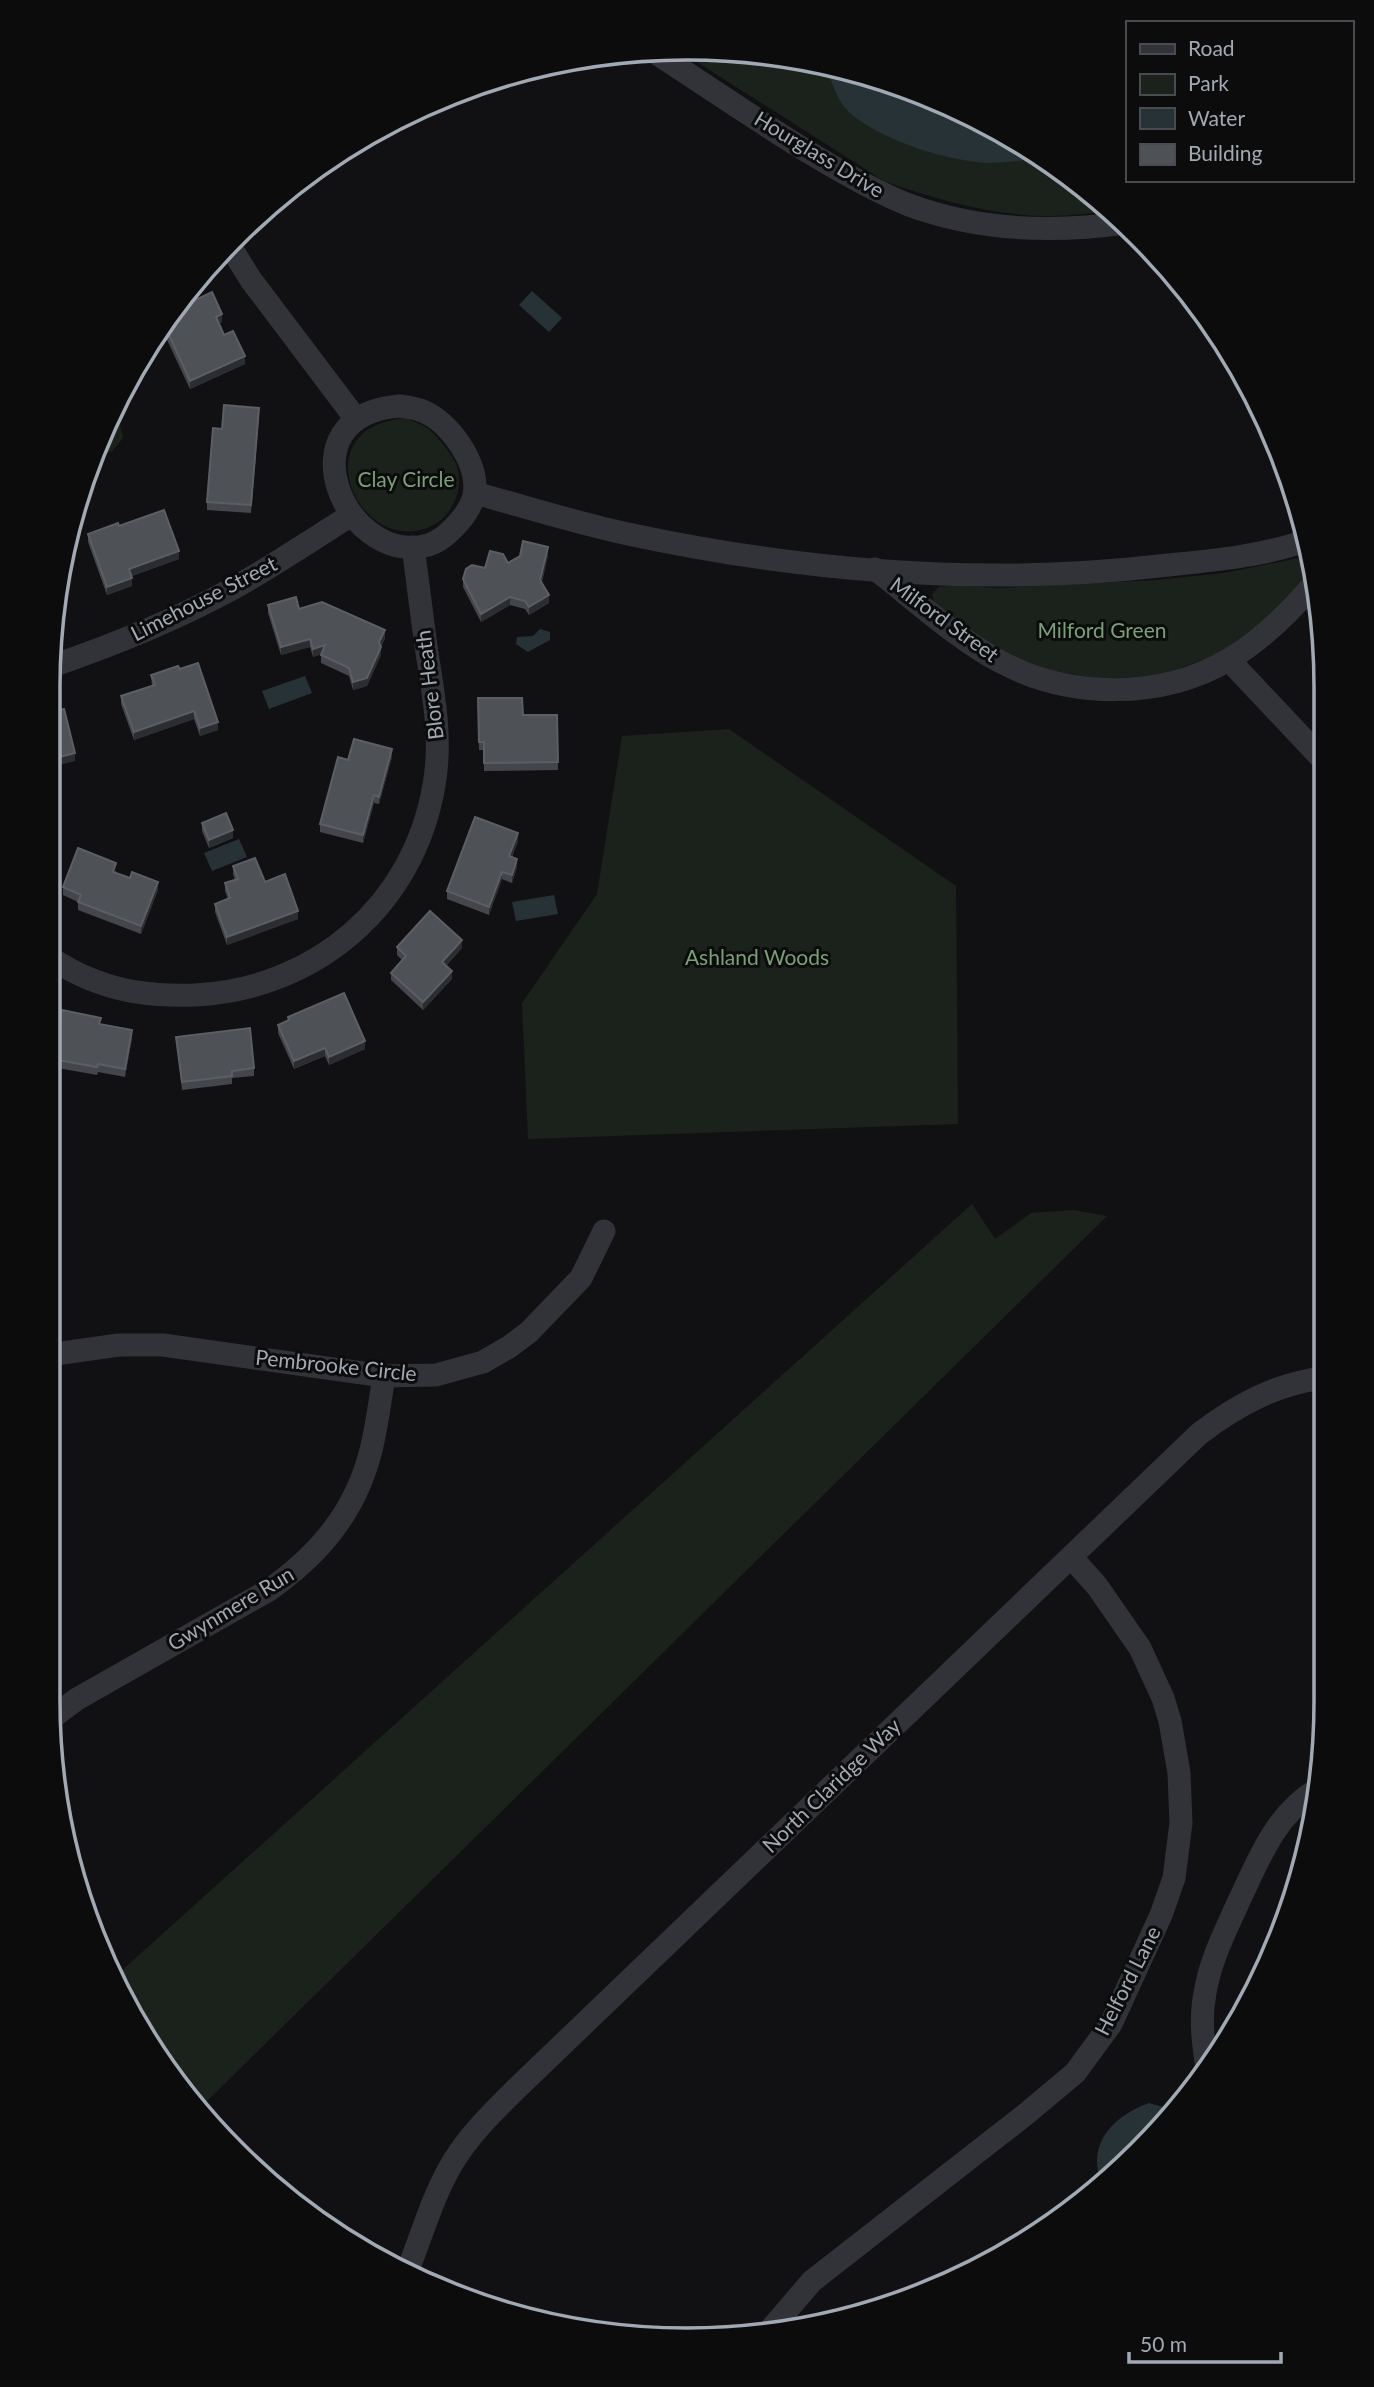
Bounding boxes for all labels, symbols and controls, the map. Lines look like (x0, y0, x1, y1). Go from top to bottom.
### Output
legend (1126, 21, 1353, 182)
text: Road (1188, 35, 1235, 60)
text: Park (1188, 70, 1229, 95)
street label: Hourglass Drive (750, 105, 889, 202)
text: Water (1188, 105, 1245, 130)
text: Building (1188, 140, 1263, 165)
park label: Clay Circle (357, 466, 455, 491)
street label: Limehouse Street (126, 550, 281, 645)
street label: Milford Street (886, 571, 1004, 667)
park label: Milford Green (1038, 617, 1166, 642)
street label: Blore Heath (409, 629, 448, 741)
park label: Ashland Woods (685, 944, 829, 969)
street label: Pembrooke Circle (254, 1344, 418, 1385)
street label: Gwynmere Run (163, 1560, 298, 1655)
street label: North Claridge Way (757, 1713, 905, 1857)
street label: Helford Lane (1088, 1922, 1165, 2039)
scale bar (1129, 2320, 1281, 2364)
text: 50 m (1140, 2331, 1187, 2356)

